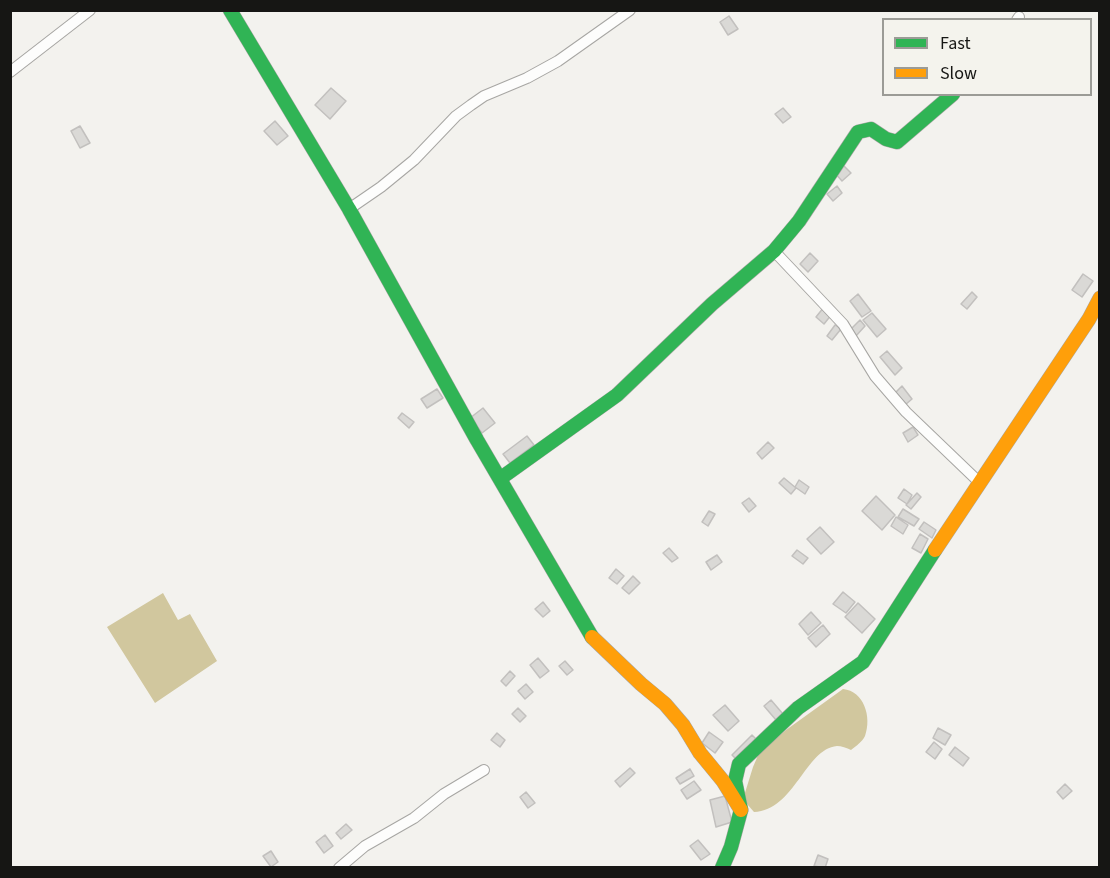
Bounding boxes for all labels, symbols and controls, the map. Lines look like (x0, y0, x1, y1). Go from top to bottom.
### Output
legend (882, 18, 1092, 96)
text: Fast (940, 31, 971, 56)
text: Slow (940, 61, 977, 86)

